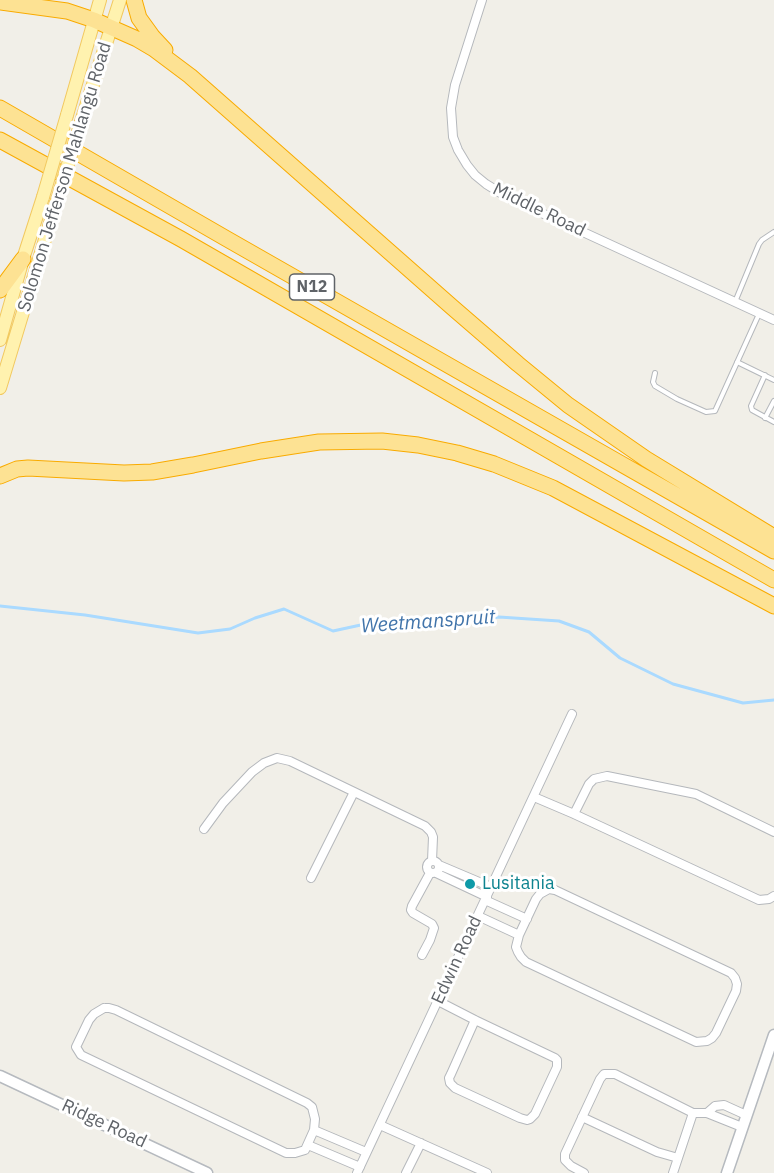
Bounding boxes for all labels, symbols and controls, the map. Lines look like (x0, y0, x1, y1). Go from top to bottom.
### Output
street label: Solomon Jefferson Mahlangu Road (14, 40, 116, 314)
street label: Middle Road (489, 178, 589, 242)
road number: N12 (290, 274, 334, 300)
water label: Weetmanspruit (360, 605, 496, 639)
place label: Lusitania (482, 873, 555, 895)
marker: Lusitania (463, 877, 477, 891)
street label: Edwin Road (427, 912, 487, 1008)
street label: Ridge Road (58, 1095, 150, 1153)

